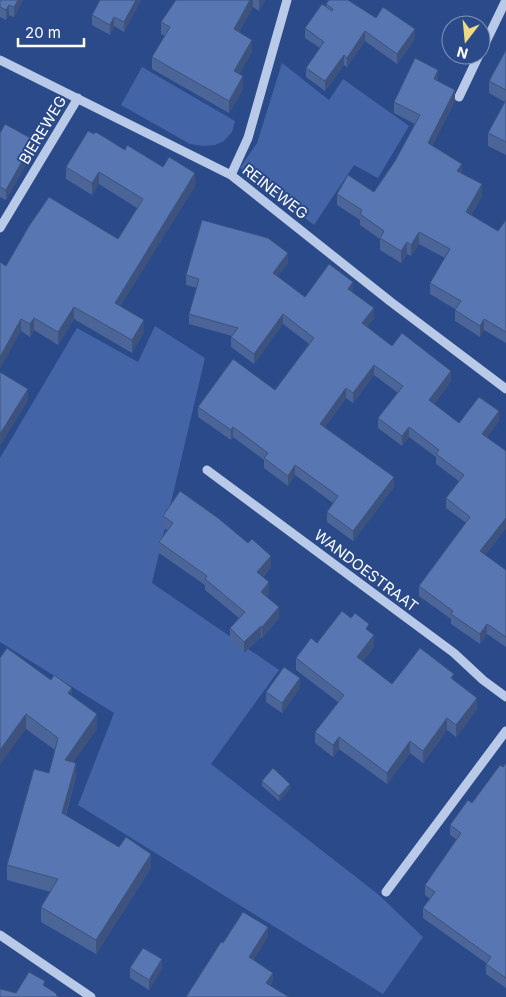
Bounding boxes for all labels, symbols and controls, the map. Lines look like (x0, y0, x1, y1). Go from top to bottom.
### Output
scale bar (18, 15, 84, 47)
north arrow (441, 15, 491, 65)
text: 20 m (25, 23, 61, 42)
text: N (455, 43, 470, 63)
street label: BIEREWEG (15, 92, 70, 167)
street label: REINEWEG (239, 160, 312, 223)
street label: WANDOESTRAAT (311, 525, 422, 616)

